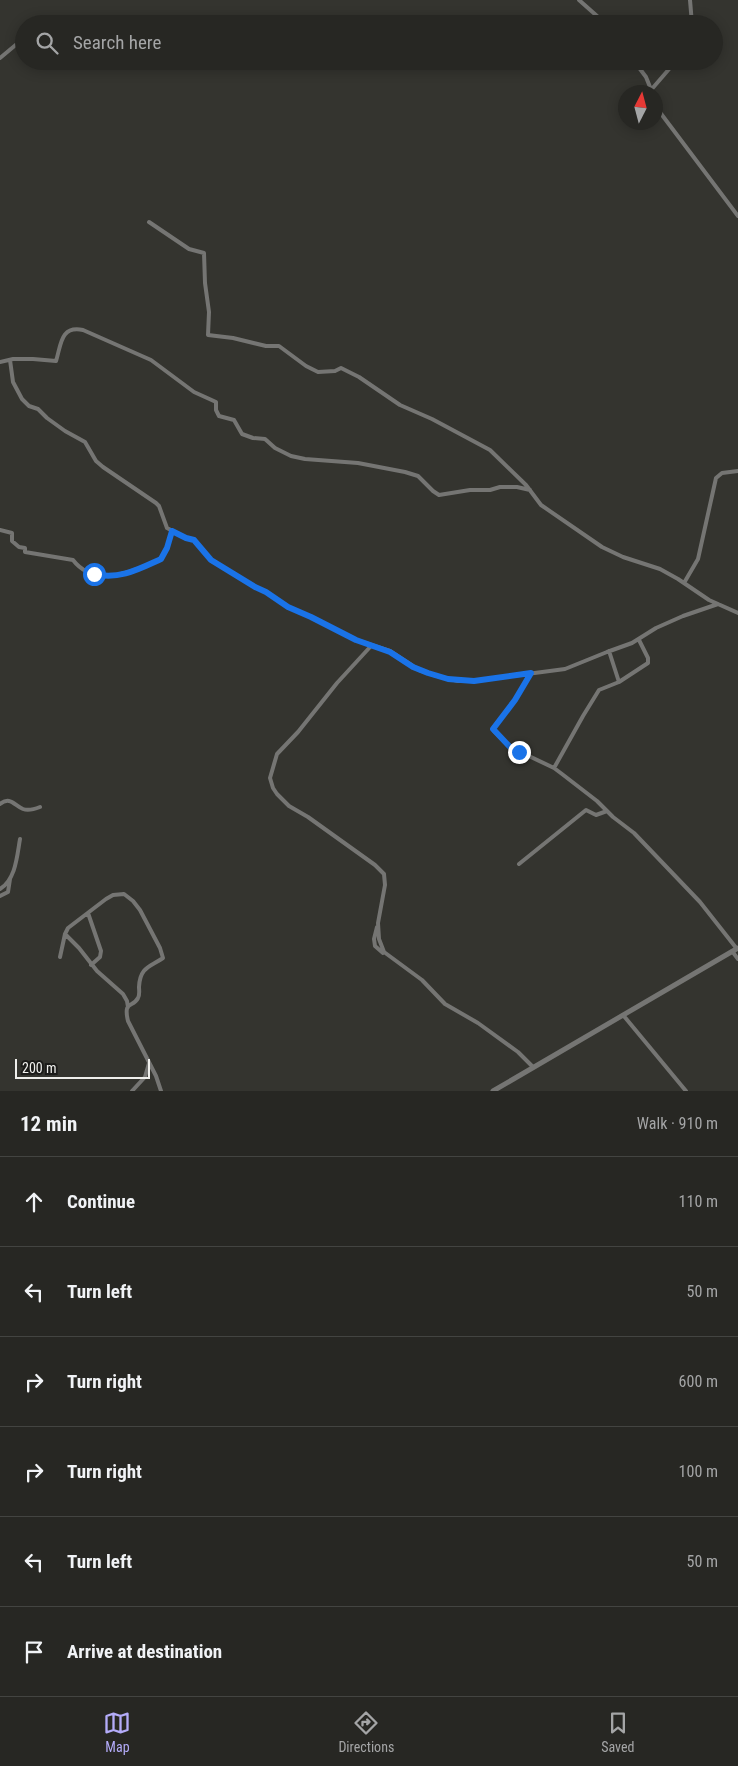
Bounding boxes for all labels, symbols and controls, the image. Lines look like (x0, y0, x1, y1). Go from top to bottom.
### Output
search box (15, 15, 723, 70)
icon: search (33, 29, 61, 57)
text: Search here (73, 31, 161, 54)
north arrow (618, 85, 663, 130)
route start (83, 563, 106, 586)
route end (508, 741, 531, 764)
scale bar (15, 1056, 150, 1079)
text: 200 m (22, 1060, 57, 1076)
text: 12 min (20, 1112, 77, 1136)
text: Walk · 910 m (637, 1114, 718, 1133)
icon: ahead (20, 1188, 48, 1216)
text: Continue (67, 1190, 135, 1213)
text: 110 m (679, 1192, 718, 1211)
icon: left (20, 1278, 48, 1306)
text: Turn left (67, 1280, 132, 1303)
text: 50 m (686, 1282, 718, 1301)
icon: right (20, 1368, 48, 1396)
text: Turn right (67, 1370, 142, 1393)
text: 600 m (679, 1372, 718, 1391)
icon: right (20, 1458, 48, 1486)
text: Turn right (67, 1460, 142, 1483)
text: 100 m (679, 1462, 718, 1481)
icon: left (20, 1548, 48, 1576)
text: Turn left (67, 1550, 132, 1573)
text: 50 m (686, 1552, 718, 1571)
icon: arrive (20, 1638, 48, 1666)
text: Arrive at destination (67, 1640, 222, 1663)
tab: Map (103, 1709, 131, 1755)
tab: Directions (338, 1709, 394, 1755)
tab: Saved (601, 1709, 635, 1755)

